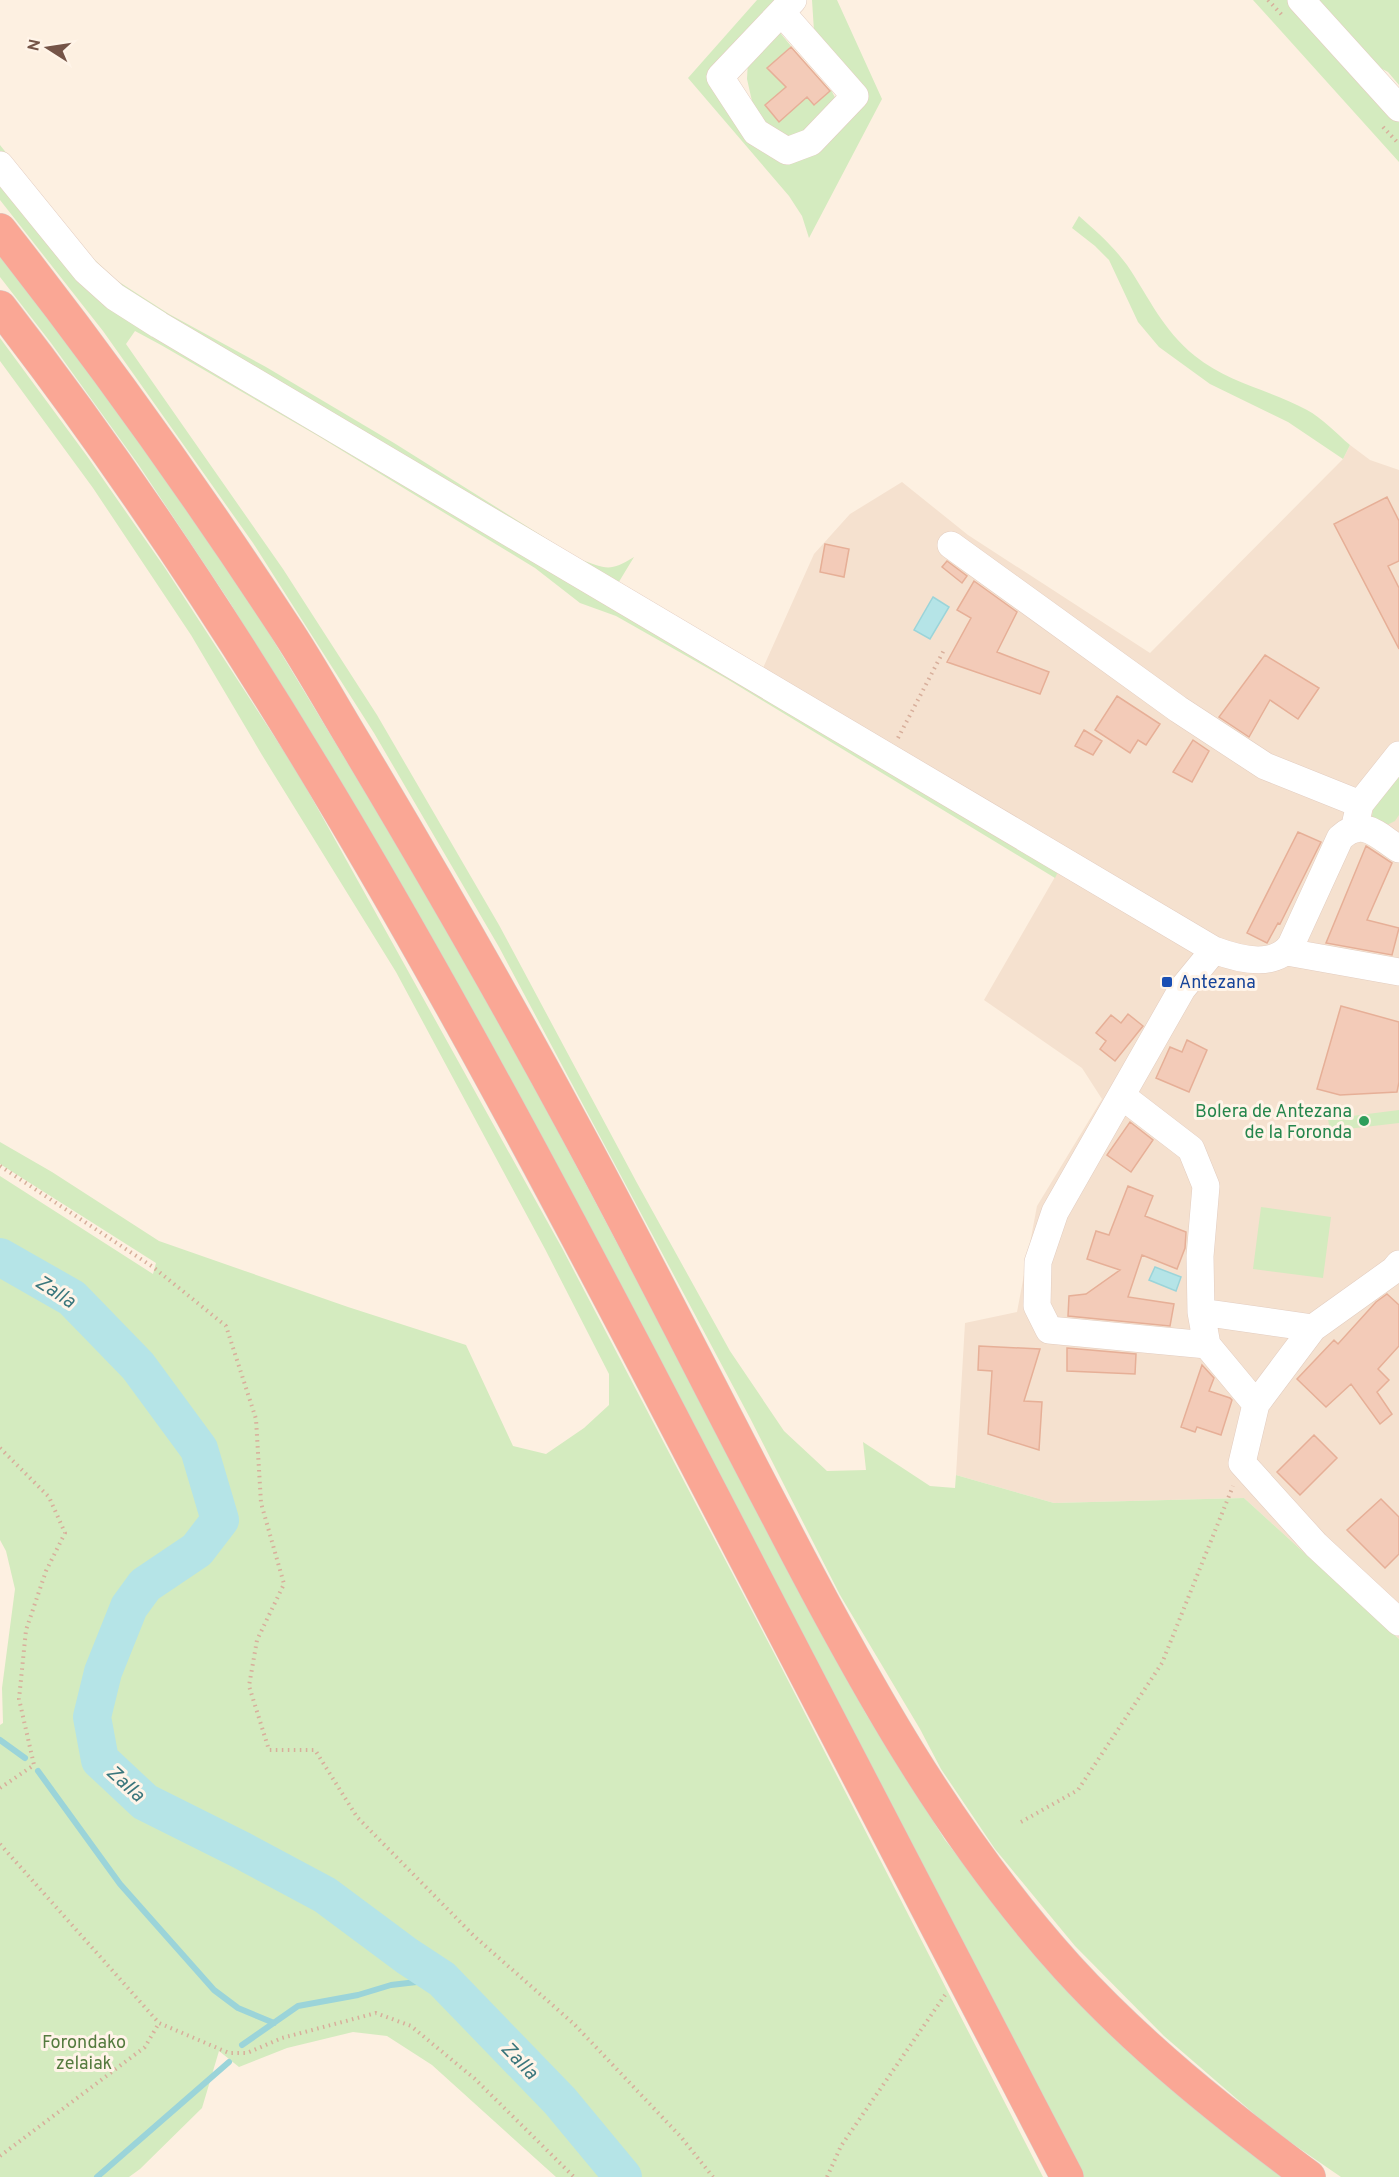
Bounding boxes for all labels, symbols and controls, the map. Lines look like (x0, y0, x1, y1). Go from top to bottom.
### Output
north arrow (18, 18, 78, 78)
text: N (24, 38, 46, 53)
place label: Antezana (1179, 972, 1256, 995)
marker: Antezana (1160, 975, 1174, 989)
place label: Bolera de Antezana de la Foronda (1195, 1101, 1352, 1145)
marker: Bolera de Antezana de la Foronda (1357, 1114, 1371, 1128)
water label: Zalla (30, 1270, 81, 1316)
water label: Zalla (100, 1760, 150, 1809)
park label: Forondako zelaiak (42, 2032, 126, 2076)
water label: Zalla (494, 2037, 543, 2086)

